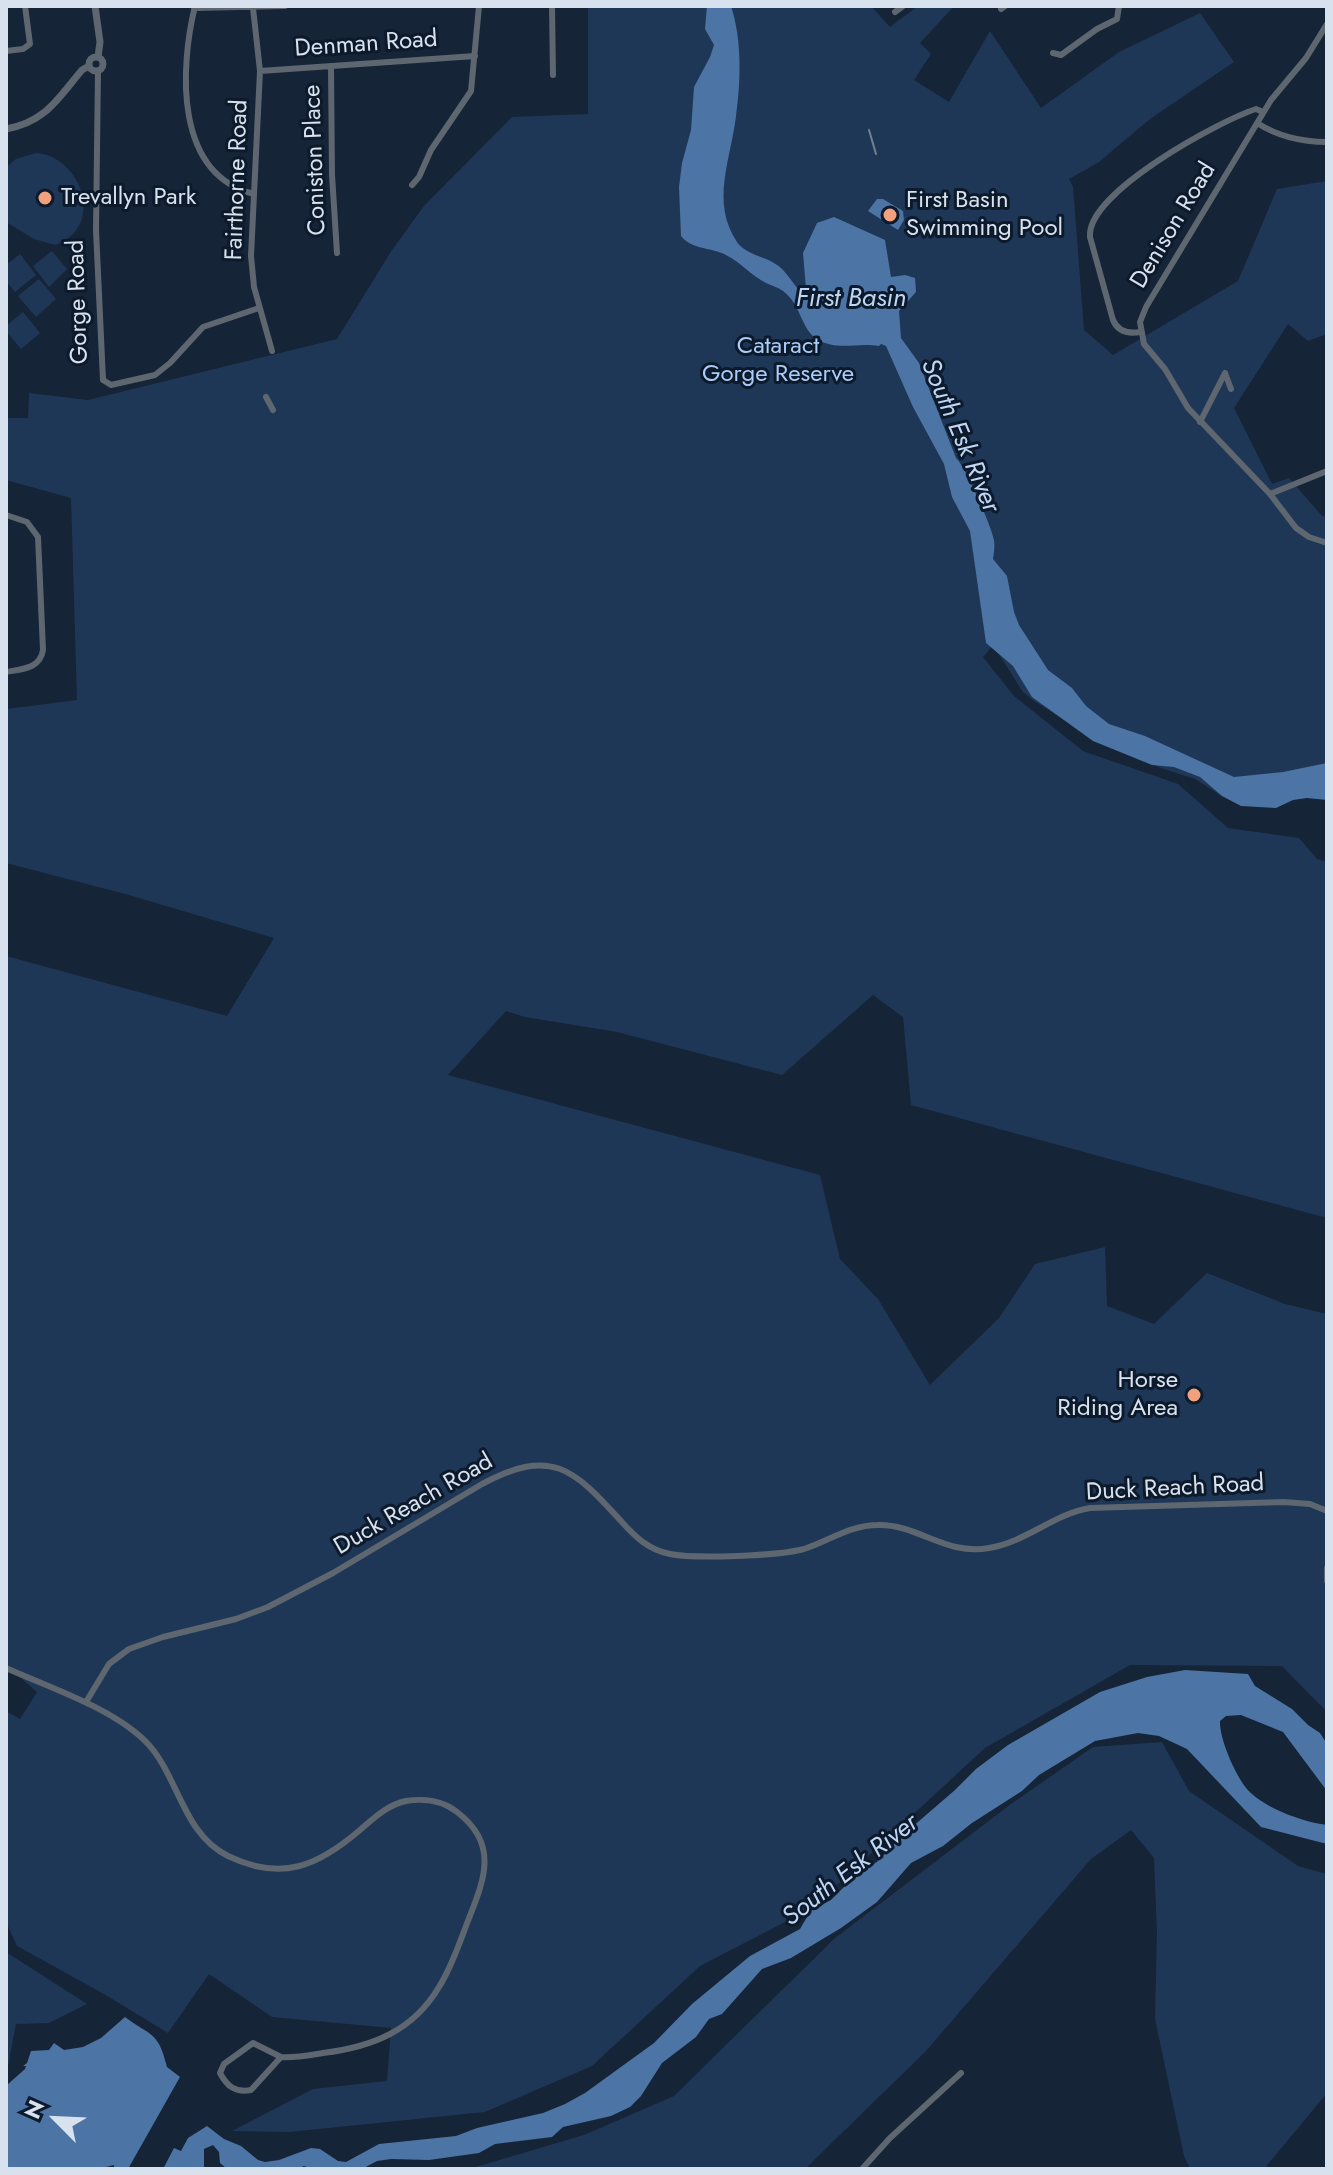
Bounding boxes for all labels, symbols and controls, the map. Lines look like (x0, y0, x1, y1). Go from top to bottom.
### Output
street label: Denman Road (294, 26, 438, 64)
street label: Coniston Place (299, 84, 333, 236)
street label: Fairthorne Road (221, 99, 255, 261)
street label: Denison Road (1125, 158, 1223, 294)
place label: Trevallyn Park (61, 184, 196, 212)
place label: First Basin Swimming Pool (906, 187, 1063, 243)
marker: Trevallyn Park (36, 189, 54, 207)
marker: First Basin Swimming Pool (881, 206, 899, 224)
street label: Gorge Road (62, 239, 96, 365)
water label: First Basin (796, 284, 906, 316)
park label: Cataract Gorge Reserve (702, 333, 854, 389)
water label: South Esk River (913, 354, 1005, 518)
place label: Horse Riding Area (1057, 1367, 1178, 1423)
marker: Horse Riding Area (1185, 1386, 1203, 1404)
street label: Duck Reach Road (329, 1448, 499, 1562)
street label: Duck Reach Road (1085, 1470, 1265, 1508)
water label: South Esk River (777, 1808, 925, 1934)
north arrow (16, 2079, 96, 2159)
text: N (16, 2095, 52, 2124)

